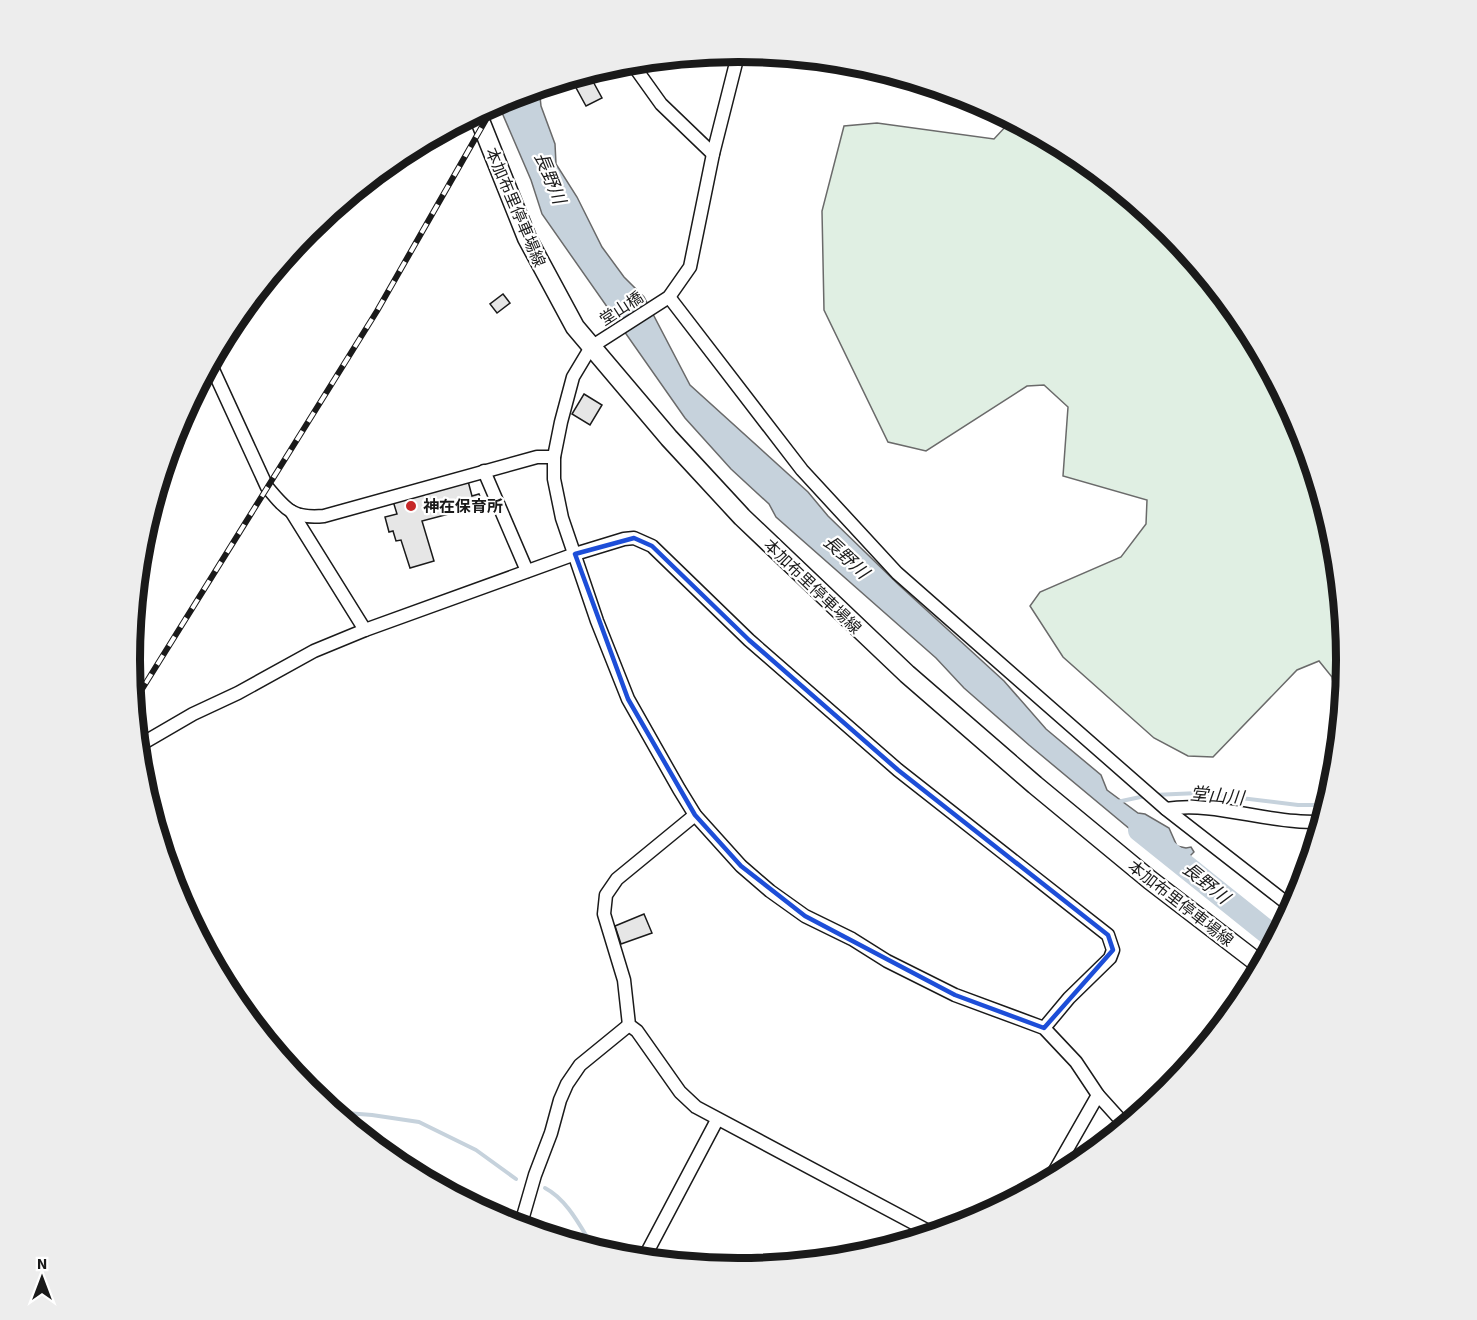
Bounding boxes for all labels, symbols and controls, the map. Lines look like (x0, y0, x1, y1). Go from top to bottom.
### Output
street label: 本加布里停車場線 (480, 144, 550, 271)
water label: 長野川 (528, 148, 572, 210)
street label: 堂山橋 (595, 287, 648, 331)
place label: 神在保育所 (423, 496, 503, 518)
marker: 神在保育所 (404, 499, 418, 513)
water label: 長野川 (817, 530, 875, 586)
street label: 本加布里停車場線 (759, 534, 866, 639)
water label: 堂山川 (1189, 782, 1247, 811)
street label: 本加布里停車場線 (1123, 856, 1238, 952)
water label: 長野川 (1177, 857, 1236, 911)
north arrow (12, 1248, 72, 1308)
text: N (37, 1253, 47, 1275)

